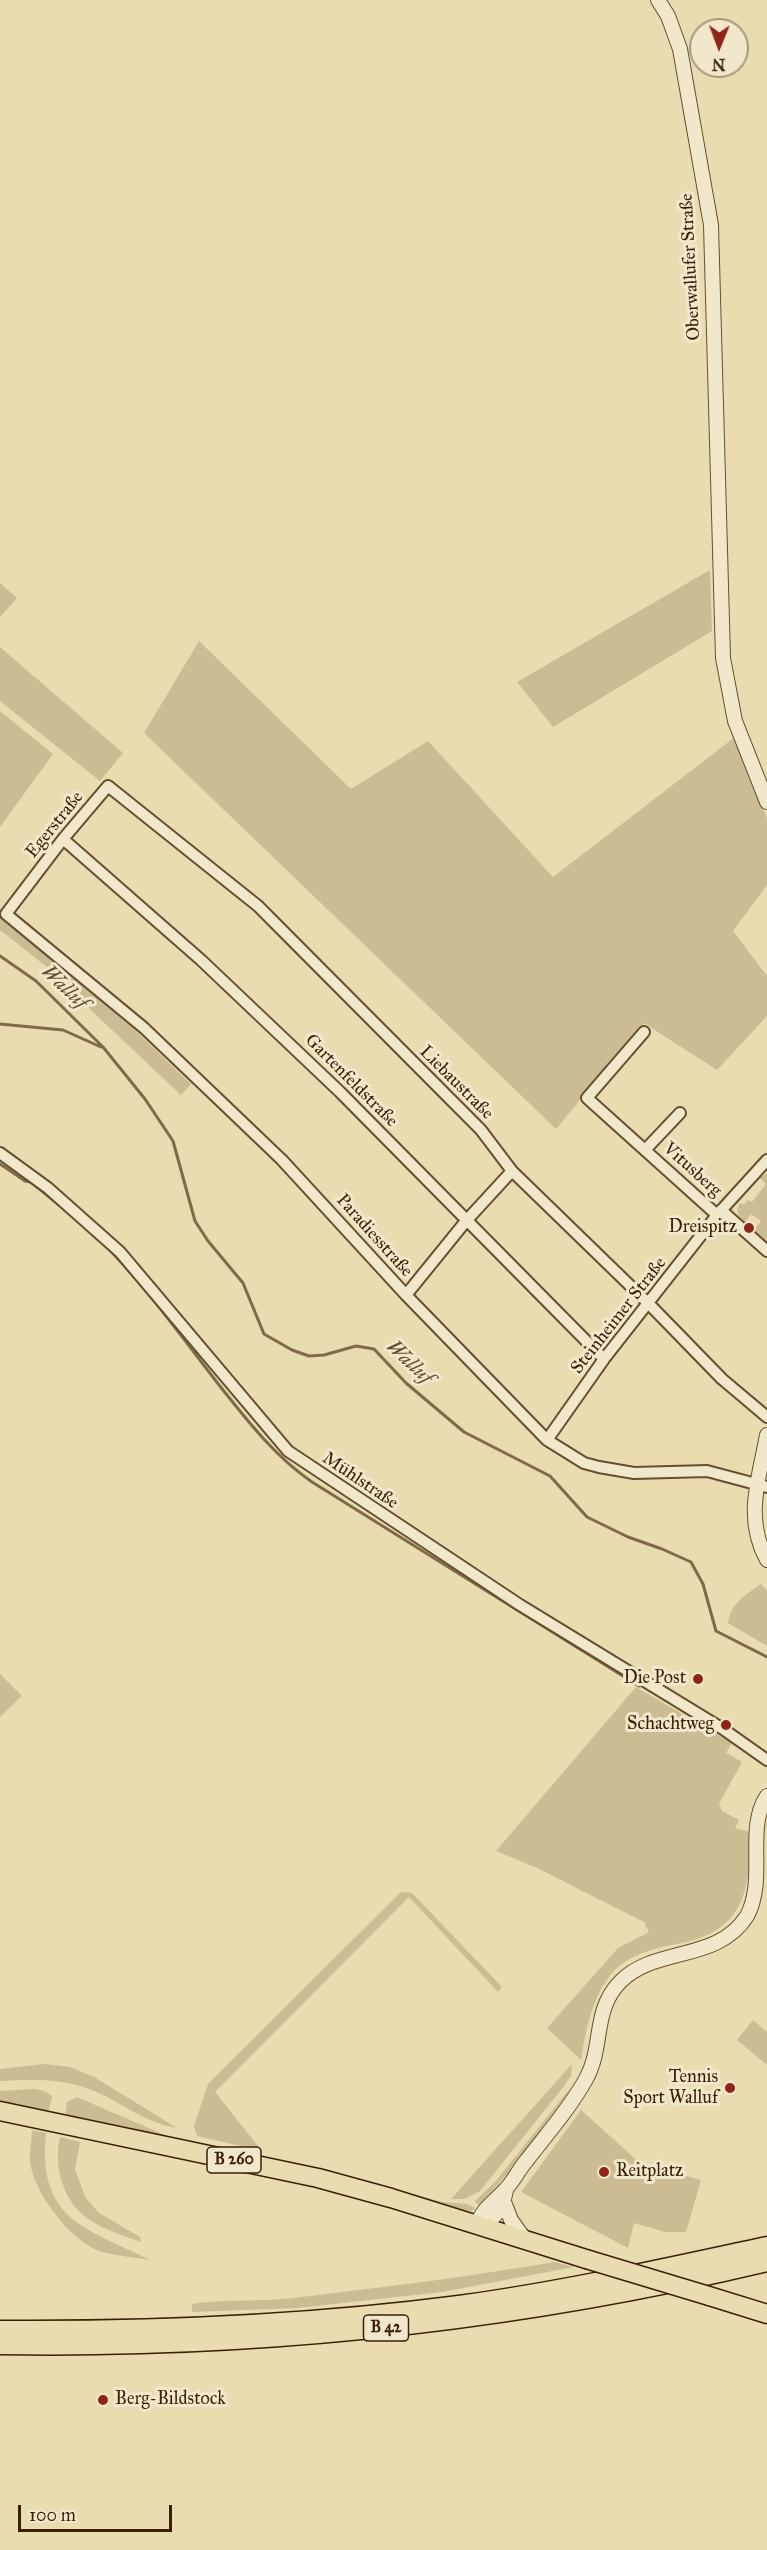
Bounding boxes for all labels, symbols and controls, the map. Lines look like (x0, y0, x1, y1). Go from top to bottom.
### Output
north arrow (689, 18, 749, 78)
text: N (712, 55, 726, 74)
street label: Oberwallufer Straße (676, 193, 706, 341)
street label: Egerstraße (22, 787, 88, 863)
water label: Walluf (36, 961, 92, 1015)
street label: Gartenfeldstraße (300, 1030, 402, 1132)
street label: Liebaustraße (415, 1042, 497, 1124)
street label: Vitusberg (658, 1138, 726, 1202)
street label: Paradiesstraße (331, 1190, 417, 1282)
place label: Dreispitz (669, 1217, 737, 1239)
marker: Dreispitz (742, 1221, 756, 1235)
street label: Steinheimer Straße (567, 1253, 671, 1379)
water label: Walluf (381, 1336, 437, 1390)
street label: Mühlstraße (318, 1448, 402, 1514)
place label: Die Post (624, 1668, 686, 1690)
marker: Die Post (691, 1672, 705, 1686)
place label: Schachtweg (627, 1714, 714, 1736)
marker: Schachtweg (719, 1718, 733, 1732)
place label: Tennis Sport Walluf (623, 2067, 718, 2110)
marker: Tennis Sport Walluf (723, 2081, 737, 2095)
road number: B 260 (207, 2147, 261, 2173)
place label: Reitplatz (616, 2161, 683, 2183)
marker: Reitplatz (597, 2165, 611, 2179)
road number: B 42 (364, 2315, 408, 2341)
place label: Berg-Bildstock (115, 2389, 226, 2411)
marker: Berg-Bildstock (96, 2393, 110, 2407)
scale bar (21, 2493, 176, 2531)
text: 100 m (29, 2504, 76, 2526)

